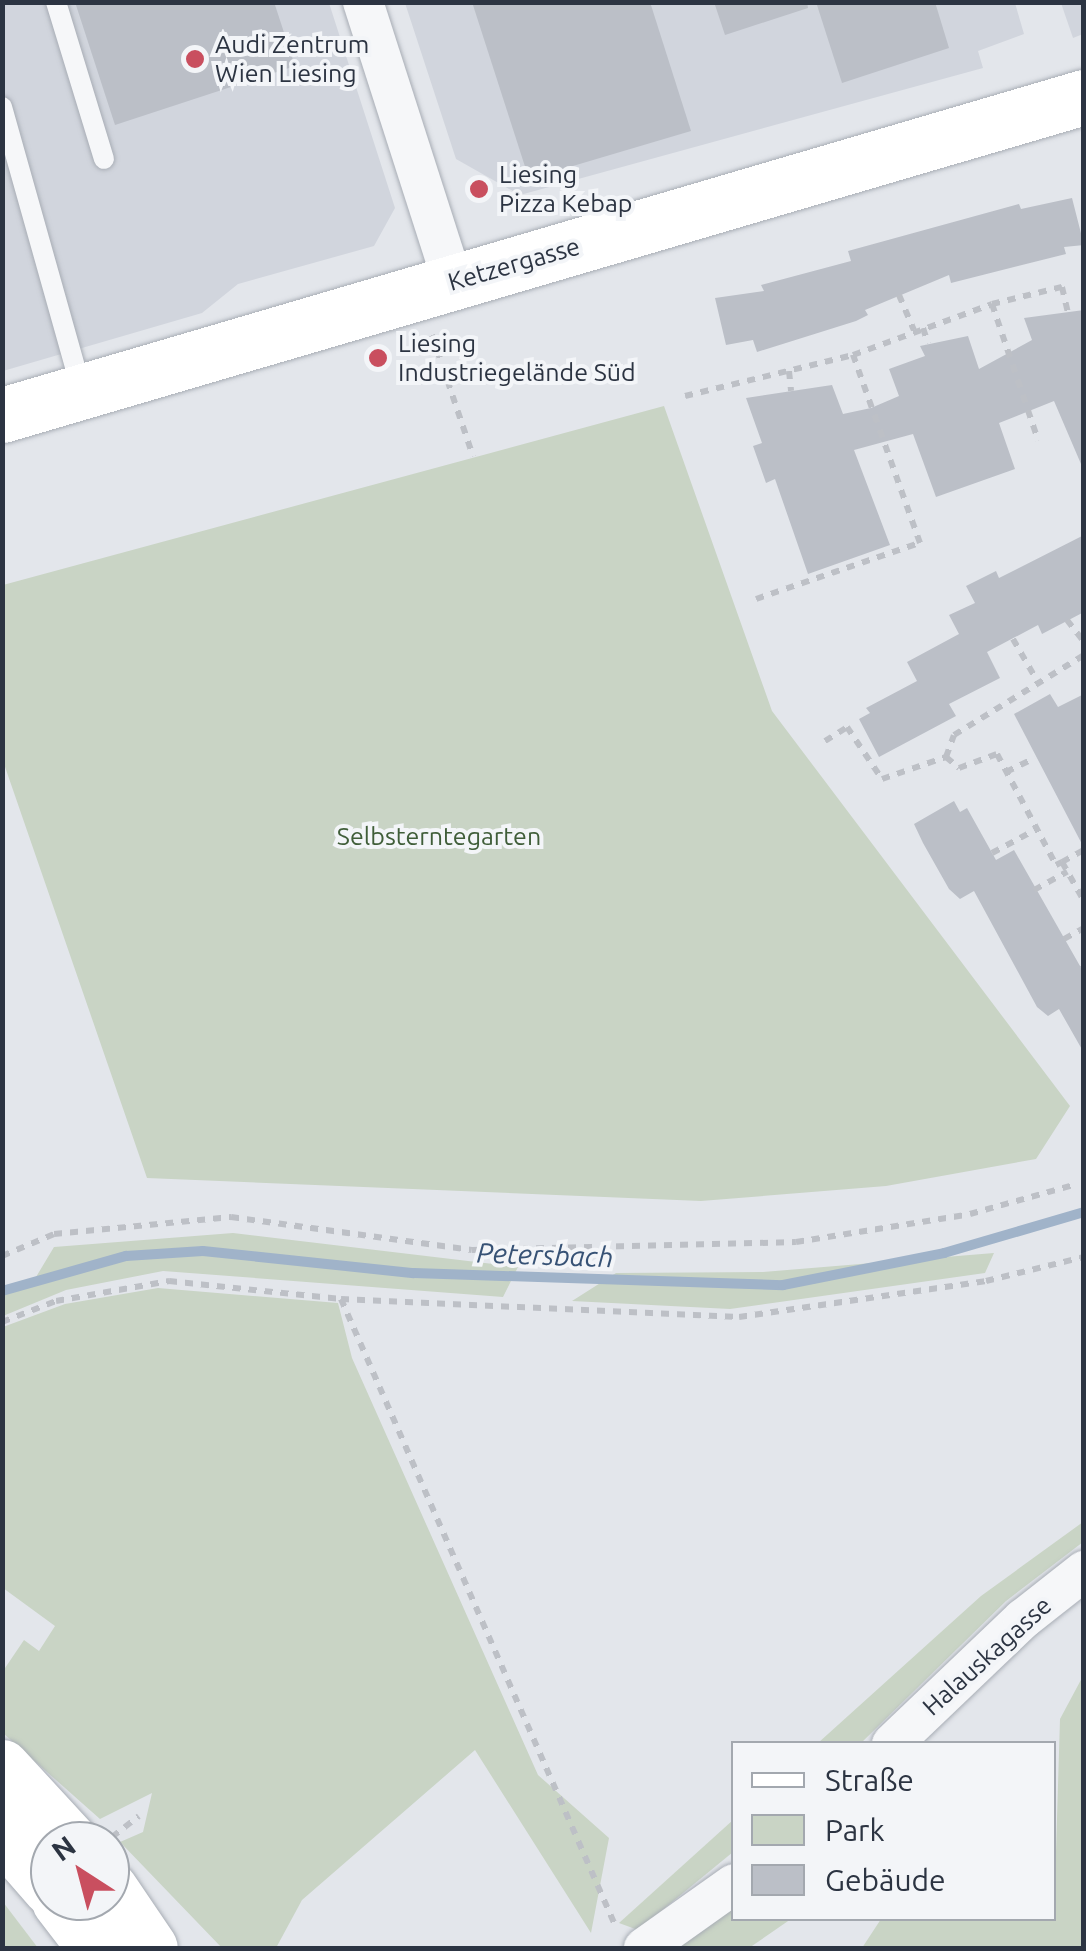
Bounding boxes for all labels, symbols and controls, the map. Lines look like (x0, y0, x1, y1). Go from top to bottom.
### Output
place label: Audi Zentrum Wien Liesing (215, 30, 369, 89)
marker: Audi Zentrum Wien Liesing (184, 48, 206, 70)
place label: Liesing Pizza Kebap (499, 160, 632, 219)
marker: Liesing Pizza Kebap (468, 178, 490, 200)
street label: Ketzergasse (445, 231, 583, 297)
place label: Liesing Industriegelände Süd (398, 329, 636, 388)
marker: Liesing Industriegelände Süd (367, 347, 389, 369)
park label: Selbsterntegarten (337, 821, 541, 851)
water label: Petersbach (476, 1236, 614, 1274)
street label: Halauskagasse (916, 1590, 1058, 1722)
legend (731, 1741, 1056, 1921)
text: Straße (825, 1763, 914, 1797)
text: Park (825, 1813, 885, 1847)
north arrow (30, 1821, 130, 1921)
text: N (46, 1829, 81, 1867)
text: Gebäude (825, 1863, 946, 1897)

